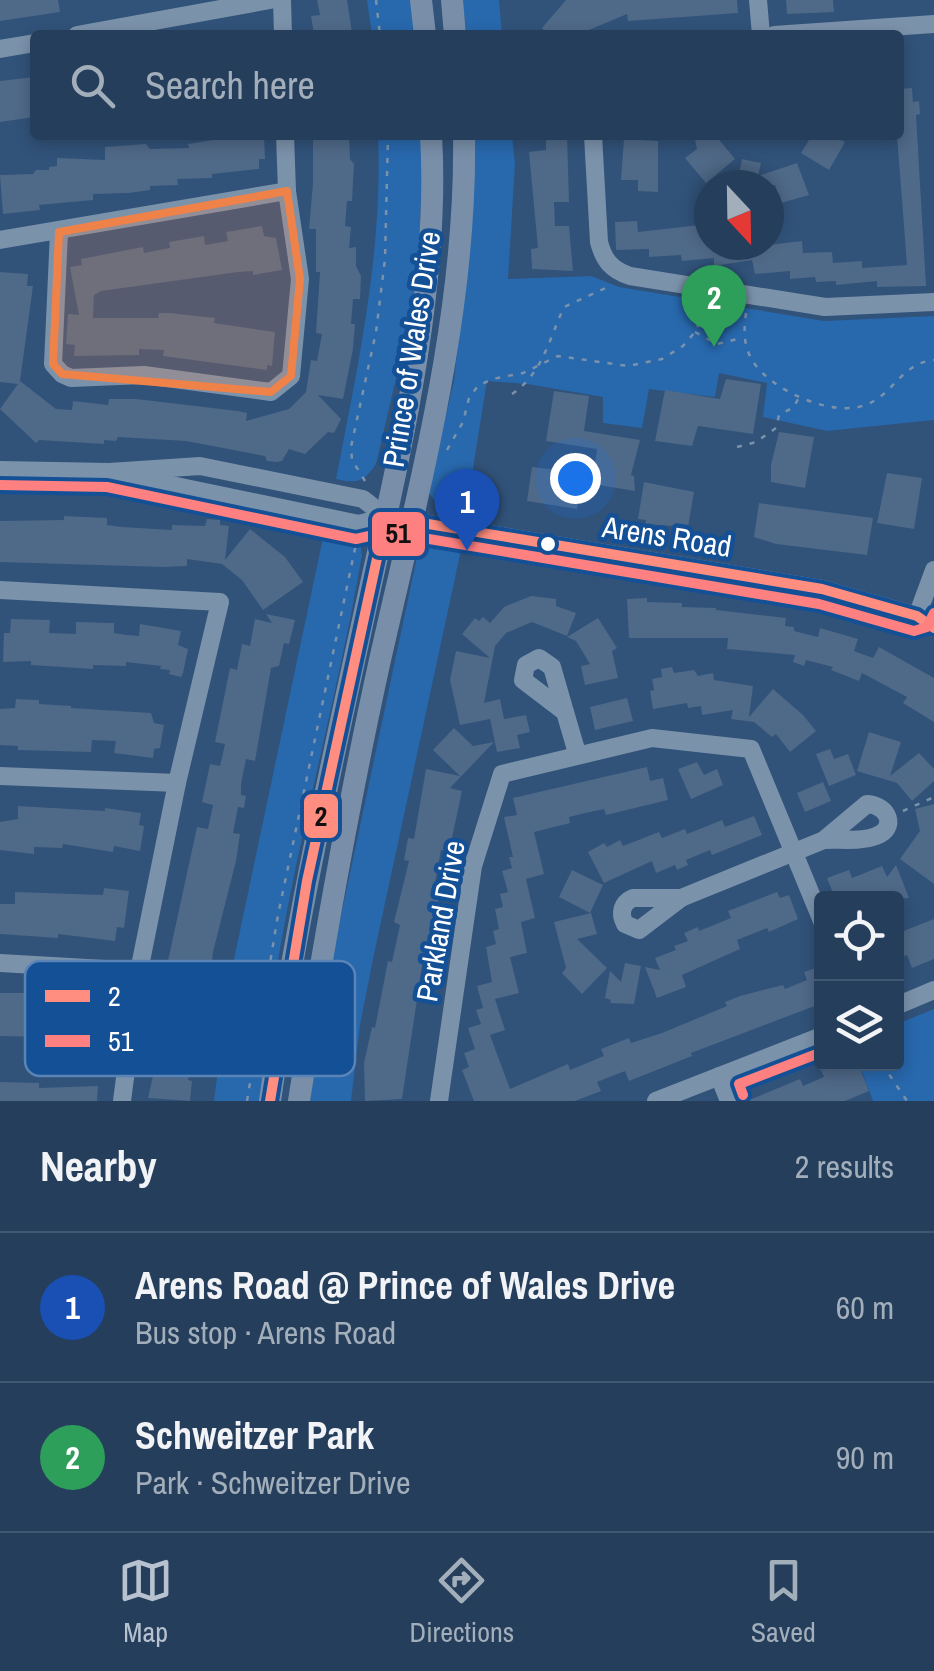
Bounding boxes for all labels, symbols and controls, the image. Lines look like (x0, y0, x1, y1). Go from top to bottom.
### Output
search box (30, 30, 904, 140)
icon: search (65, 58, 120, 113)
text: Search here (145, 60, 315, 111)
north arrow (694, 170, 784, 260)
street label: Prince of Wales Drive (373, 228, 449, 470)
pin: 2 (682, 264, 746, 347)
your location (550, 453, 601, 504)
pin: 1 (434, 468, 500, 551)
street label: Arens Road (599, 506, 734, 566)
line badge: 51 (370, 510, 427, 558)
text: 51 (385, 514, 411, 552)
unlabelled marker (538, 534, 558, 554)
line badge: 2 (302, 792, 340, 840)
text: 2 (315, 797, 327, 835)
street label: Parkland Drive (406, 837, 474, 1005)
map controls (814, 891, 904, 1071)
button: locate (814, 891, 904, 981)
legend (25, 961, 355, 1076)
text: 2 (108, 977, 121, 1015)
button: layers (814, 981, 904, 1071)
text: 51 (108, 1022, 134, 1060)
text: Nearby (40, 1138, 157, 1194)
text: 2 results (795, 1145, 894, 1188)
text: Arens Road @ Prince of Wales Drive (135, 1260, 675, 1311)
text: 1 (65, 1286, 80, 1329)
text: 60 m (836, 1286, 894, 1329)
text: Bus stop · Arens Road (135, 1311, 396, 1354)
text: Schweitzer Park (135, 1410, 374, 1461)
text: 2 (65, 1436, 80, 1479)
text: 90 m (836, 1436, 894, 1479)
text: Park · Schweitzer Drive (135, 1461, 411, 1504)
tab: Map (118, 1553, 173, 1651)
tab: Directions (410, 1553, 514, 1651)
tab: Saved (751, 1553, 816, 1651)

